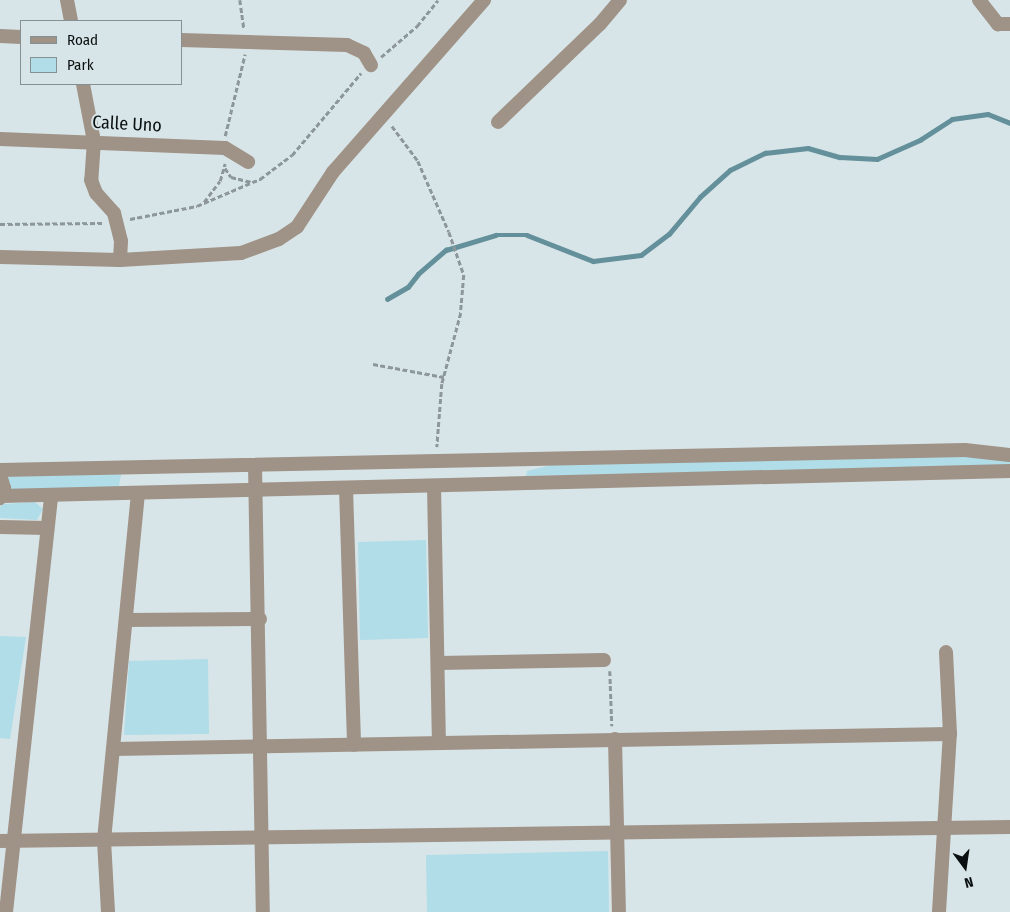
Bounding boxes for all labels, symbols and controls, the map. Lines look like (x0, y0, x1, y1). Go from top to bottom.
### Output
legend (20, 20, 182, 85)
text: Road (67, 31, 98, 49)
text: Park (67, 56, 94, 74)
street label: Calle Uno (92, 111, 162, 137)
north arrow (940, 842, 990, 892)
text: N (963, 873, 975, 891)

